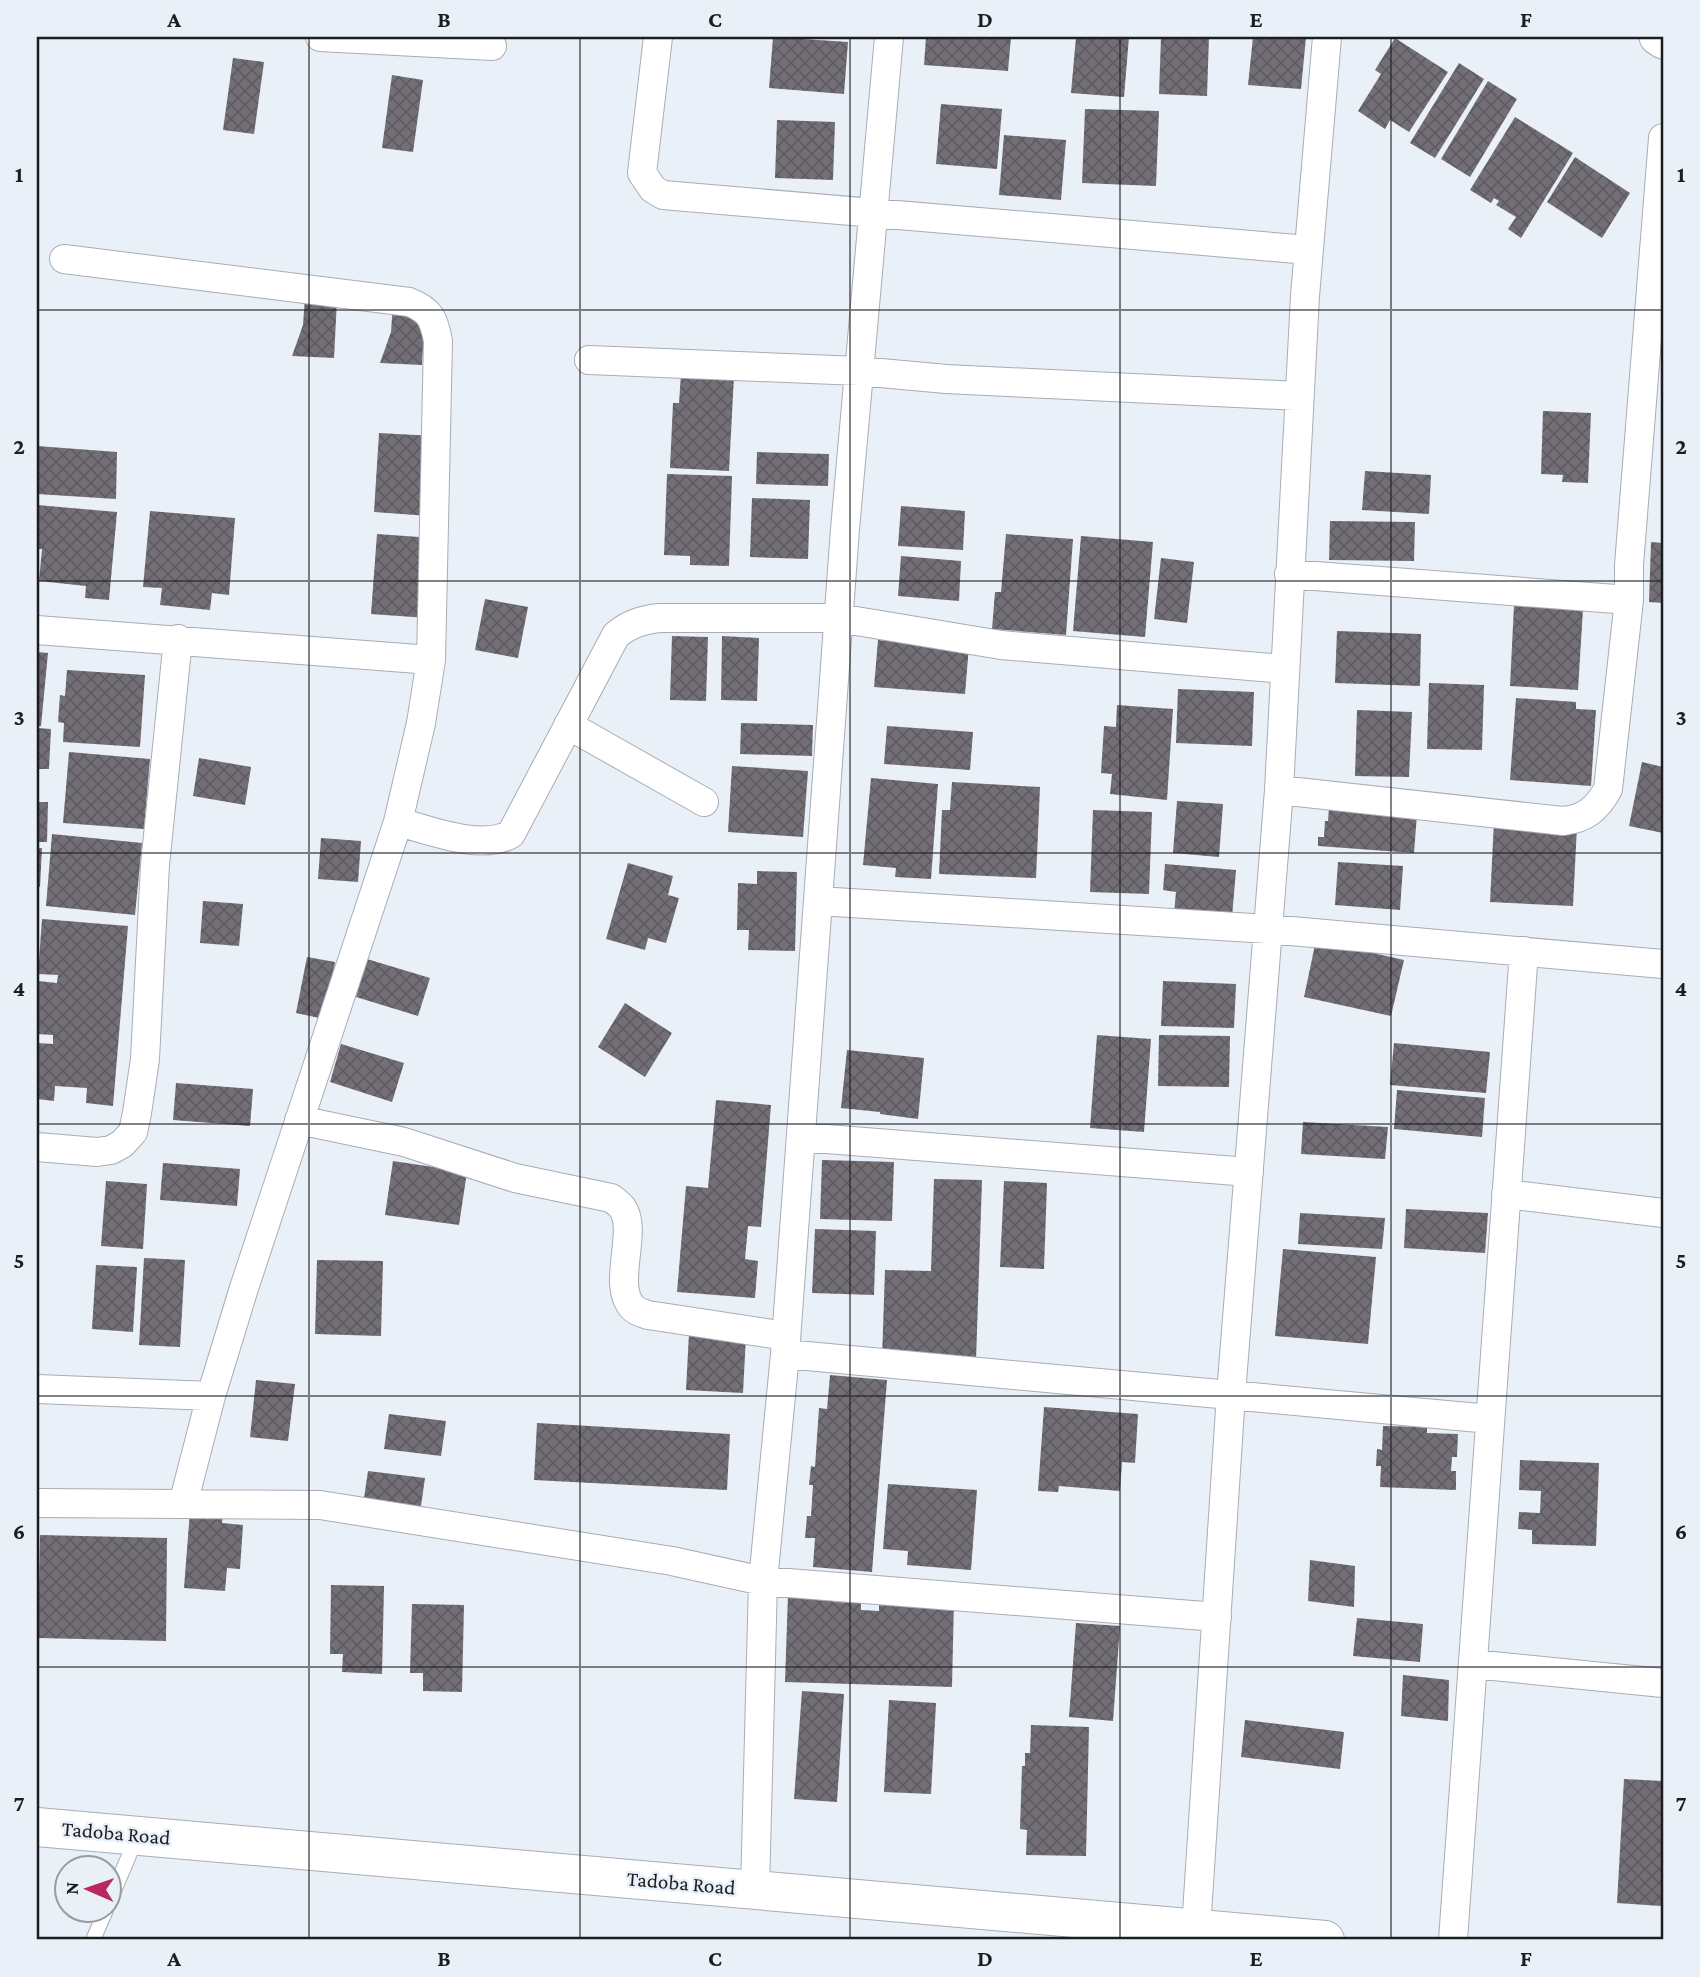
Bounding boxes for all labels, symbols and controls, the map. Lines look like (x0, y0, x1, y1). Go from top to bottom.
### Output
text: A (166, 6, 181, 32)
text: B (437, 6, 451, 32)
text: C (708, 6, 722, 32)
text: D (977, 6, 993, 32)
text: E (1249, 6, 1263, 32)
text: F (1520, 6, 1532, 32)
text: 1 (15, 161, 24, 187)
text: 1 (1677, 161, 1686, 187)
text: 2 (13, 433, 25, 459)
text: 2 (1675, 433, 1687, 459)
text: 3 (13, 704, 25, 730)
text: 3 (1675, 704, 1687, 730)
text: 4 (13, 975, 25, 1001)
text: 4 (1675, 975, 1687, 1001)
text: 5 (13, 1247, 25, 1273)
text: 5 (1675, 1247, 1687, 1273)
text: 6 (13, 1518, 25, 1544)
text: 6 (1675, 1518, 1687, 1544)
text: 7 (13, 1790, 25, 1816)
text: 7 (1675, 1790, 1687, 1816)
street label: Tadoba Road (61, 1816, 171, 1850)
north arrow (52, 1854, 122, 1924)
street label: Tadoba Road (626, 1866, 736, 1900)
text: N (61, 1882, 82, 1895)
text: A (166, 1945, 181, 1971)
text: B (437, 1945, 451, 1971)
text: C (708, 1945, 722, 1971)
text: D (977, 1945, 993, 1971)
text: E (1249, 1945, 1263, 1971)
text: F (1520, 1945, 1532, 1971)

